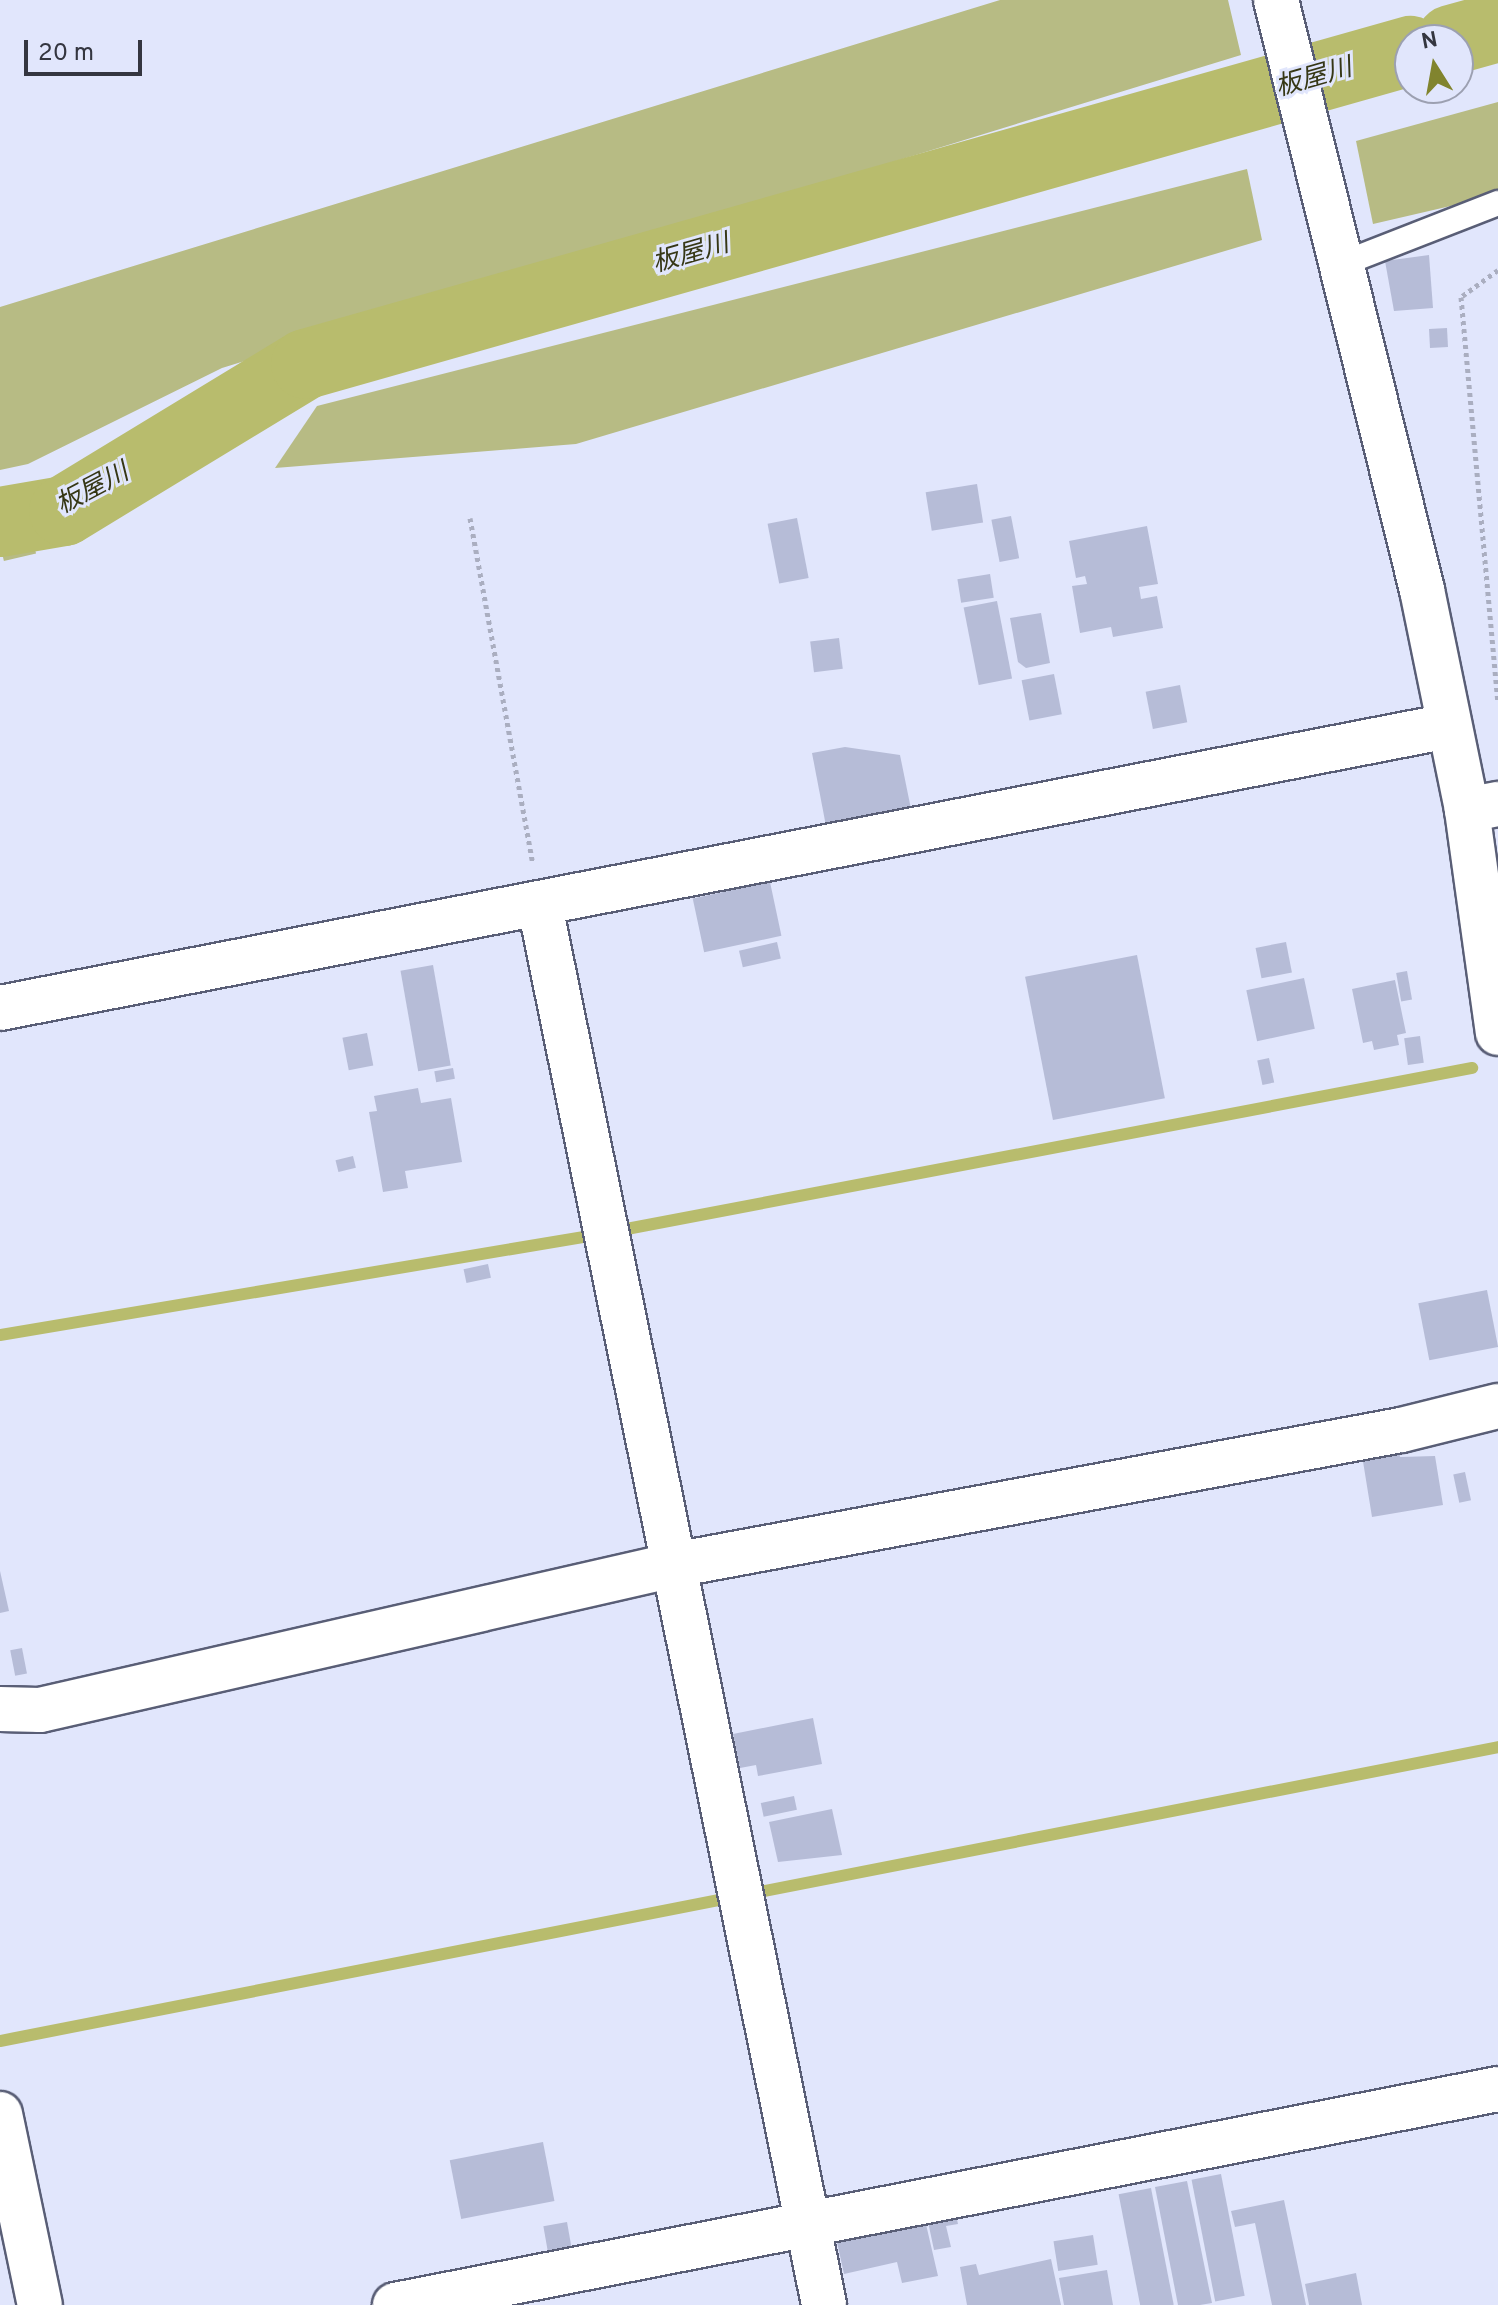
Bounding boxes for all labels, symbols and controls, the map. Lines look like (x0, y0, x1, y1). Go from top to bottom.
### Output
scale bar (28, 24, 146, 74)
north arrow (1394, 24, 1474, 104)
text: N (1419, 27, 1440, 57)
text: 20 m (38, 39, 94, 69)
water label: 板屋川 (1272, 53, 1356, 105)
water label: 板屋川 (649, 229, 733, 281)
water label: 板屋川 (51, 458, 135, 522)

